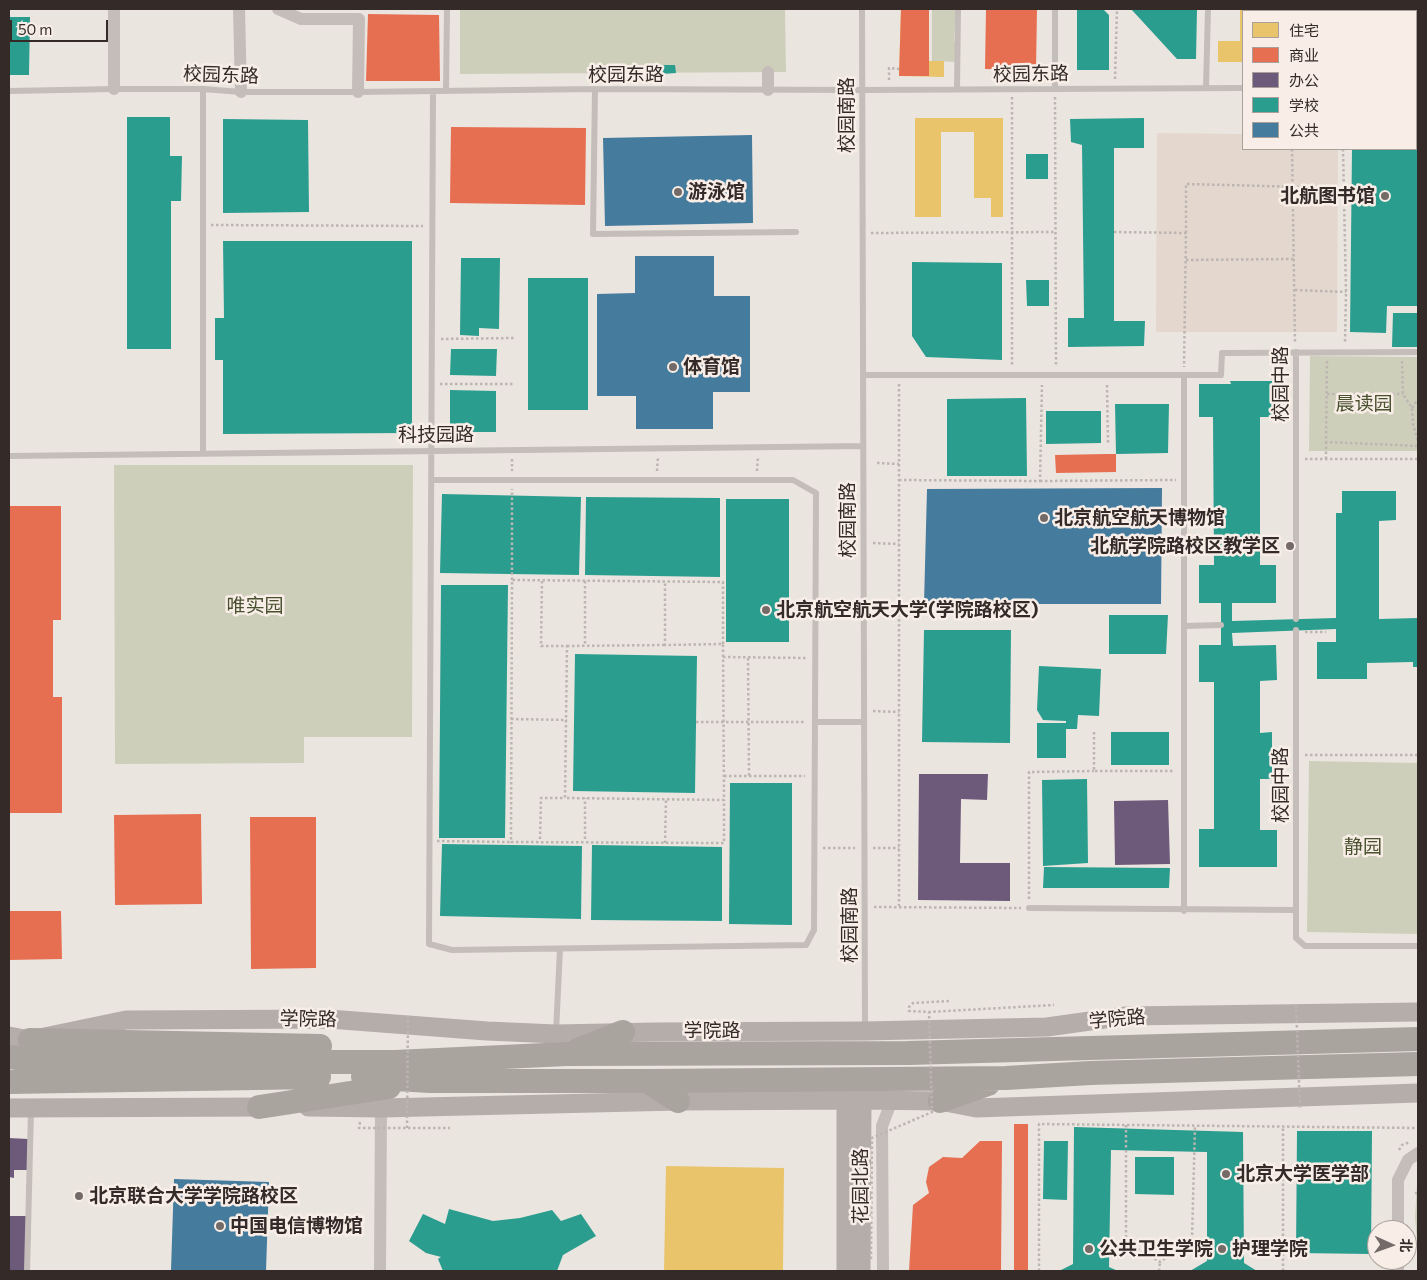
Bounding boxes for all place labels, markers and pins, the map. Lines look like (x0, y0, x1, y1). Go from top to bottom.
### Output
place label: 游泳馆 (688, 181, 745, 203)
place label: 北航图书馆 (1280, 185, 1375, 207)
marker: 游泳馆 (672, 186, 684, 198)
marker: 北航图书馆 (1379, 190, 1391, 202)
place label: 体育馆 (683, 356, 740, 378)
marker: 体育馆 (667, 361, 679, 373)
place label: 北京航空航天博物馆 (1054, 507, 1225, 529)
marker: 北京航空航天博物馆 (1038, 512, 1050, 524)
place label: 北航学院路校区教学区 (1090, 535, 1280, 557)
marker: 北航学院路校区教学区 (1284, 540, 1296, 552)
place label: 北京航空航天大学(学院路校区) (776, 599, 1039, 621)
marker: 北京航空航天大学(学院路校区) (760, 604, 772, 616)
place label: 北京大学医学部 (1236, 1163, 1369, 1185)
marker: 北京大学医学部 (1220, 1168, 1232, 1180)
place label: 北京联合大学学院路校区 (89, 1185, 298, 1207)
marker: 北京联合大学学院路校区 (73, 1190, 85, 1202)
place label: 中国电信博物馆 (230, 1215, 363, 1237)
marker: 中国电信博物馆 (214, 1220, 226, 1232)
place label: 公共卫生学院 (1099, 1238, 1213, 1260)
place label: 护理学院 (1232, 1238, 1308, 1260)
marker: 公共卫生学院 (1083, 1243, 1095, 1255)
marker: 护理学院 (1216, 1243, 1228, 1255)

